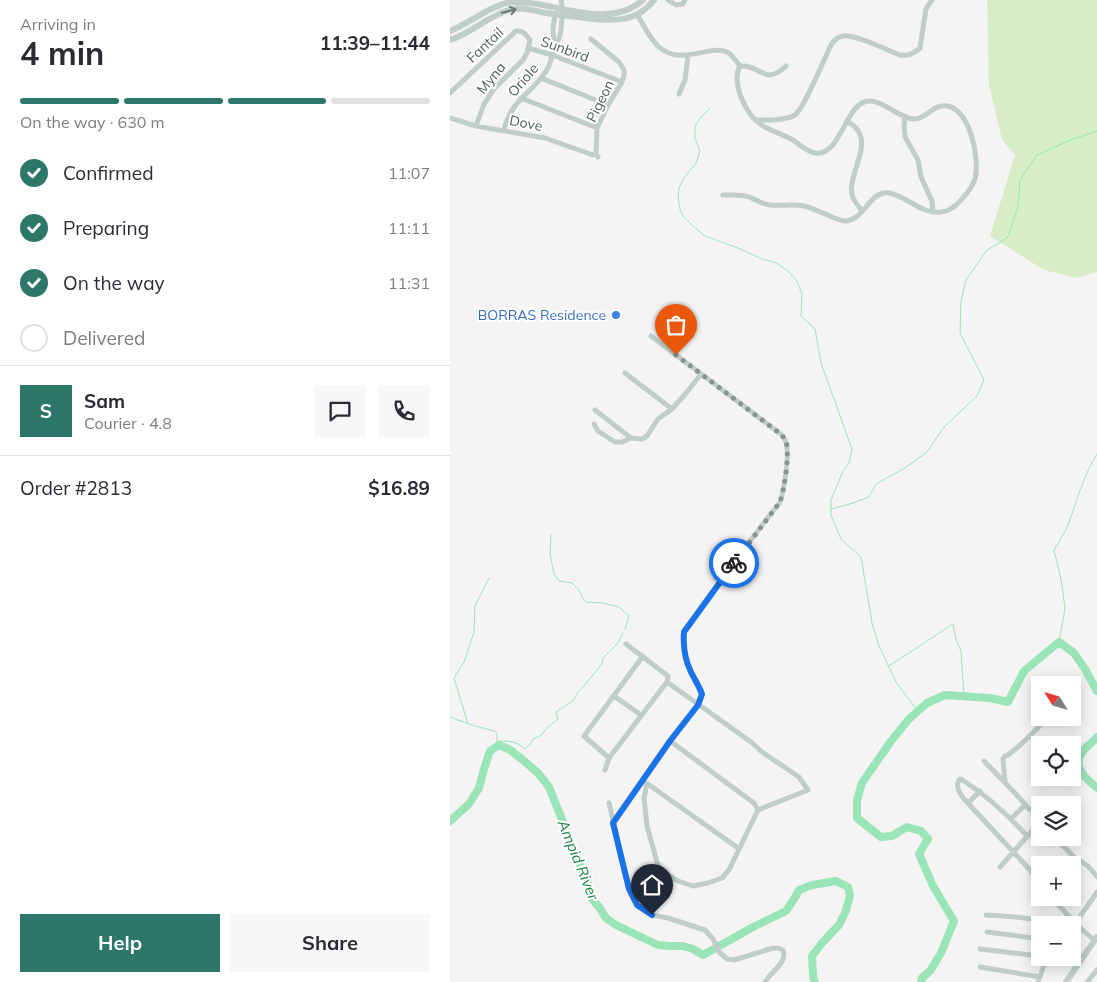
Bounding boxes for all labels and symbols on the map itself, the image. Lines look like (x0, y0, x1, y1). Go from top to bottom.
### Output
one-way arrow (501, 6, 517, 15)
street label: Fantail (463, 23, 507, 67)
street label: Sunbird (538, 32, 592, 66)
street label: Myna (473, 58, 509, 98)
street label: Oriole (504, 60, 542, 100)
street label: Pigeon (582, 77, 618, 125)
street label: Dove (508, 111, 544, 135)
pin (655, 304, 697, 355)
place label: BORRAS Residence (478, 306, 606, 324)
marker: BORRAS Residence (610, 309, 622, 321)
courier (709, 538, 759, 588)
north arrow (1031, 676, 1081, 726)
water label: Ampid River (553, 816, 603, 903)
pin (631, 864, 673, 915)

